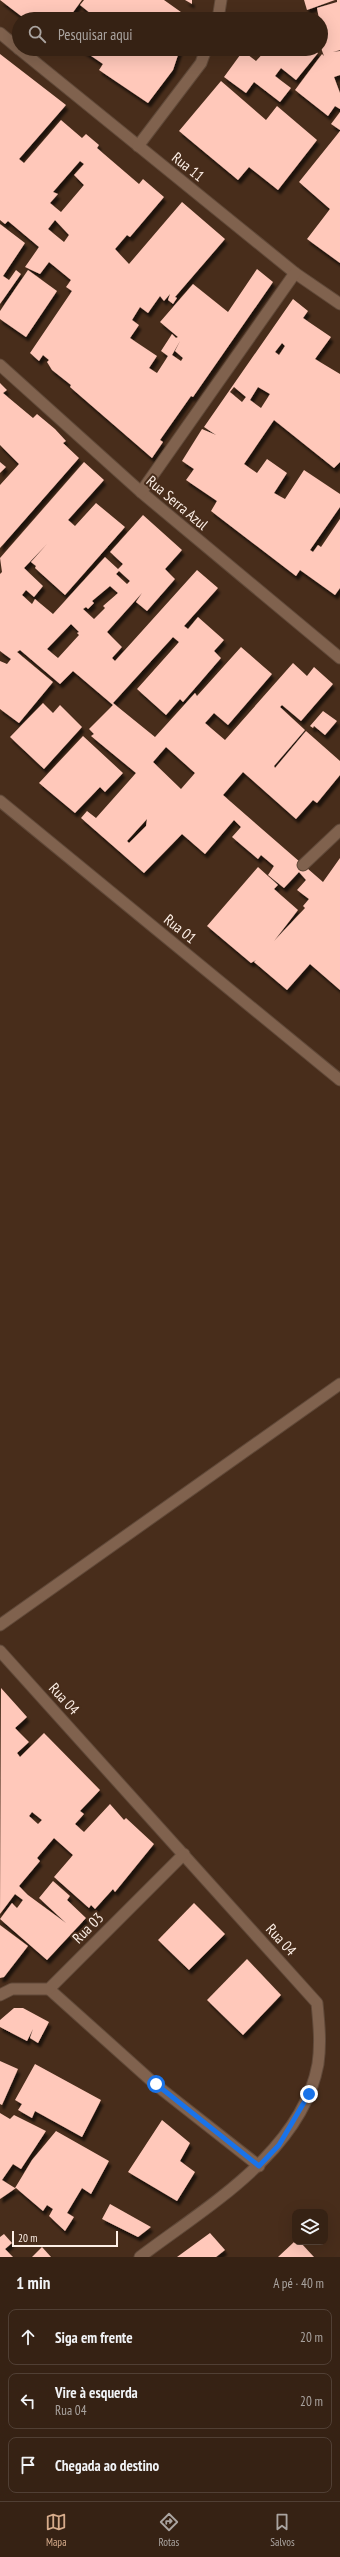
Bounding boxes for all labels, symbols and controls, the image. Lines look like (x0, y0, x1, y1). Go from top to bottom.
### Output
search box (12, 12, 328, 56)
icon: search (26, 23, 48, 45)
text: Pesquisar aqui (58, 25, 132, 44)
street label: Rua 11 (168, 148, 208, 185)
street label: Rua Serra Azul (143, 471, 212, 534)
street label: Rua 01 (160, 910, 200, 947)
street label: Rua 04 (45, 1679, 84, 1719)
street label: Rua 03 (68, 1908, 107, 1947)
street label: Rua 04 (262, 1920, 301, 1960)
route start (147, 2075, 165, 2093)
route end (300, 2085, 318, 2103)
map controls (292, 2209, 328, 2245)
button: layers (292, 2209, 328, 2245)
scale bar (12, 2229, 118, 2248)
text: 20 m (18, 2231, 37, 2245)
text: 1 min (16, 2272, 50, 2294)
text: A pé · 40 m (273, 2275, 324, 2292)
icon: ahead (17, 2326, 39, 2348)
text: Siga em frente (55, 2328, 133, 2347)
text: 20 m (300, 2329, 323, 2346)
text: Vire à esquerda (55, 2383, 138, 2402)
icon: left (17, 2390, 39, 2412)
text: 20 m (300, 2393, 323, 2410)
text: Rua 04 (55, 2402, 87, 2419)
icon: arrive (17, 2454, 39, 2476)
text: Chegada ao destino (55, 2456, 159, 2475)
tab: Mapa (45, 2511, 67, 2549)
tab: Rotas (158, 2511, 180, 2549)
tab: Salvos (270, 2511, 295, 2549)

